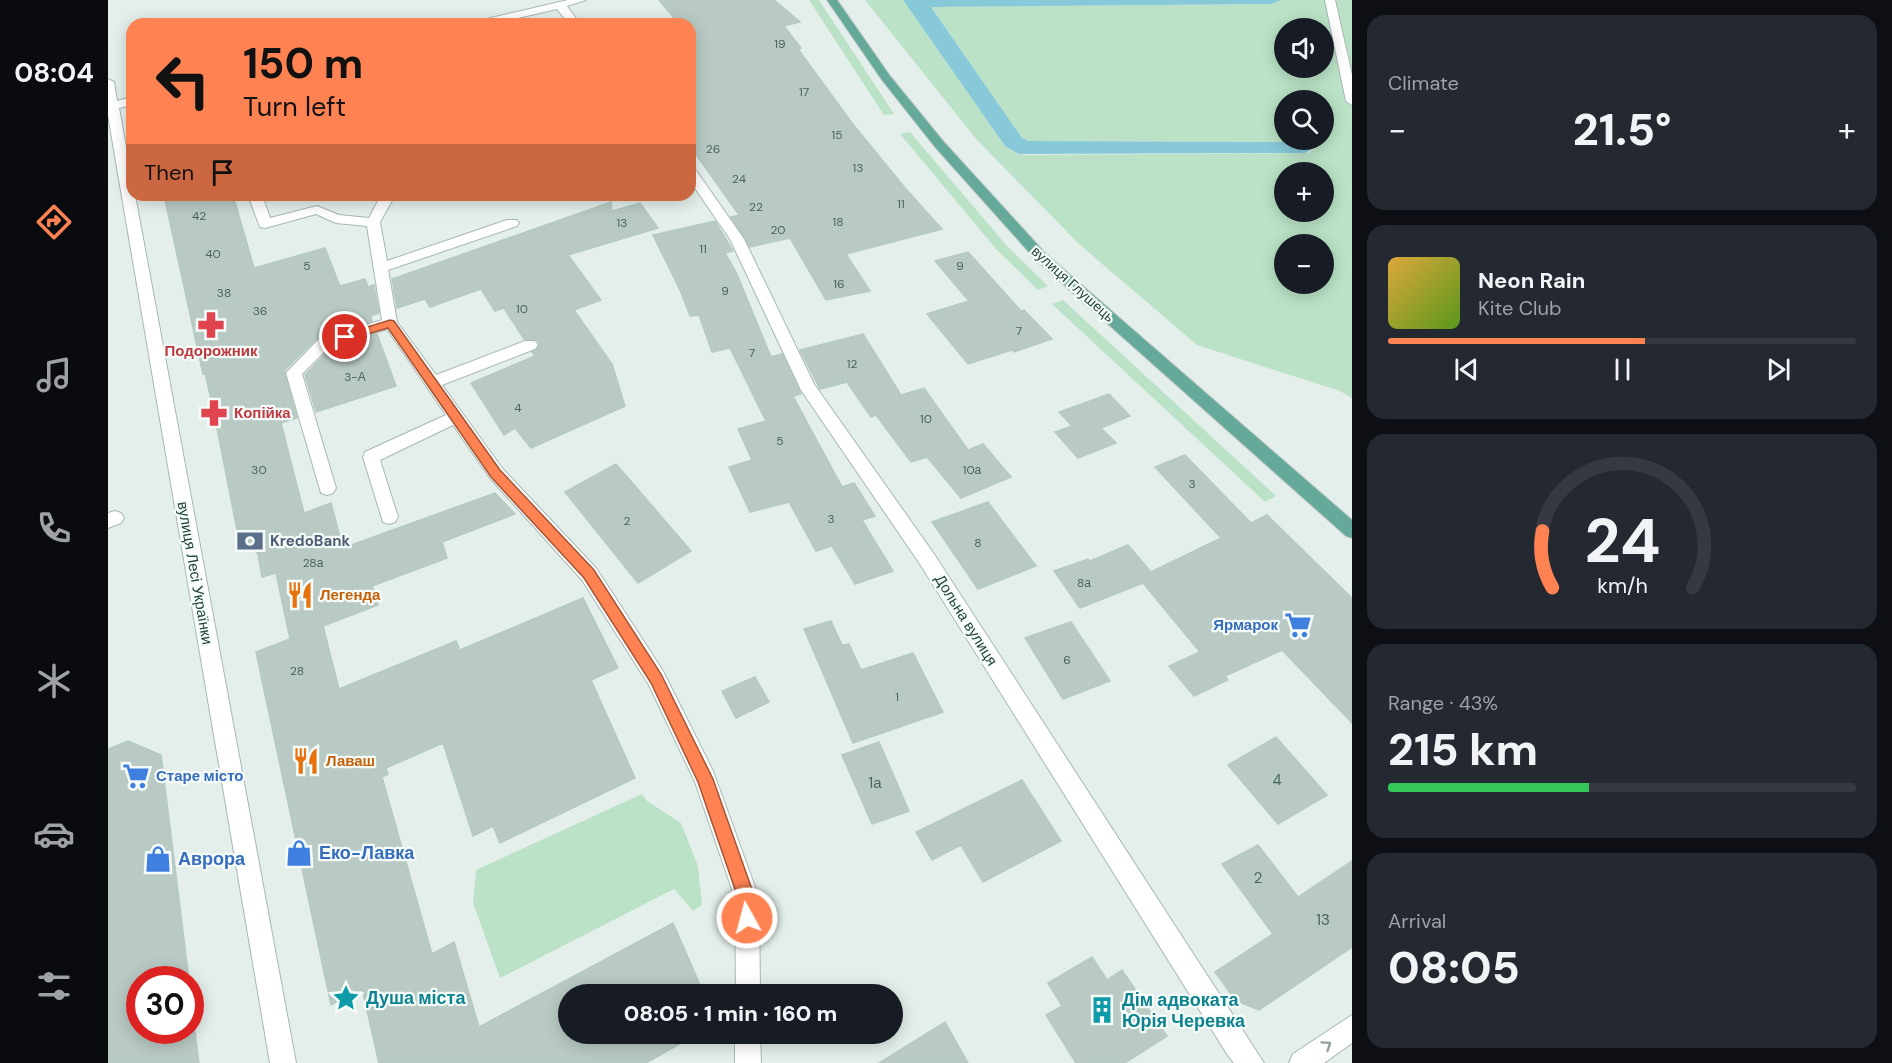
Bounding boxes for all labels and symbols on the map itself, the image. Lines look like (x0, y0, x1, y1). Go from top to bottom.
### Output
house number: 19 (774, 36, 786, 52)
house number: 17 (799, 84, 809, 100)
house number: 15 (831, 127, 843, 143)
house number: 26 (706, 141, 720, 157)
house number: 13 (853, 160, 863, 176)
house number: 24 (732, 171, 746, 187)
house number: 11 (897, 196, 905, 212)
house number: 22 (749, 199, 763, 215)
house number: 42 (192, 208, 206, 224)
house number: 18 (832, 214, 844, 230)
house number: 13 (617, 215, 627, 231)
house number: 20 (770, 222, 786, 238)
house number: 11 (699, 241, 707, 257)
street label: вулиця Глушець (1028, 242, 1118, 326)
house number: 40 (205, 246, 221, 262)
house number: 5 (303, 258, 311, 274)
house number: 9 (956, 258, 964, 274)
house number: 16 (833, 276, 845, 292)
house number: 9 (721, 283, 729, 299)
house number: 38 (217, 285, 231, 301)
house number: 10 (516, 301, 528, 317)
house number: 36 (253, 303, 267, 319)
pharmacy icon: Подорожник (196, 310, 226, 340)
pin (319, 311, 370, 362)
house number: 7 (1016, 323, 1022, 339)
place label: Подорожник (165, 341, 258, 361)
house number: 7 (749, 345, 755, 361)
house number: 12 (847, 356, 857, 372)
house number: 3-А (344, 369, 366, 385)
pharmacy icon: Копійка (199, 398, 229, 428)
house number: 4 (514, 400, 522, 416)
place label: Копійка (234, 403, 291, 423)
house number: 10 (920, 411, 932, 427)
house number: 5 (776, 433, 784, 449)
house number: 30 (251, 462, 267, 478)
house number: 10а (963, 462, 982, 478)
house number: 3 (1188, 476, 1196, 492)
street label: вулиця Лесі Українки (173, 500, 217, 646)
house number: 3 (827, 511, 835, 527)
house number: 2 (624, 513, 631, 529)
bank icon: KredoBank (235, 526, 265, 556)
place label: KredoBank (270, 531, 350, 551)
house number: 8 (974, 535, 982, 551)
house number: 28а (303, 555, 324, 571)
street label: Дольна вулиця (930, 571, 1002, 669)
house number: 8а (1077, 575, 1091, 591)
restaurant icon: Легенда (285, 580, 315, 610)
place label: Легенда (320, 585, 381, 605)
supermarket icon: Ярмарок (1283, 610, 1313, 640)
place label: Ярмарок (1213, 615, 1278, 635)
house number: 6 (1063, 652, 1071, 668)
house number: 28 (290, 663, 304, 679)
house number: 1 (895, 689, 899, 705)
restaurant icon: Лаваш (291, 746, 321, 776)
place label: Лаваш (326, 751, 375, 771)
supermarket icon: Старе місто (121, 761, 151, 791)
place label: Старе місто (156, 766, 243, 786)
house number: 4 (1272, 770, 1282, 790)
house number: 1а (868, 773, 882, 793)
shop icon: Еко-Лавка (284, 838, 314, 868)
place label: Еко-Лавка (319, 841, 415, 865)
shop icon: Аврора (143, 844, 173, 874)
place label: Аврора (178, 847, 246, 871)
house number: 2 (1254, 868, 1262, 888)
position arrow (715, 886, 779, 950)
house number: 13 (1316, 910, 1330, 930)
speed limit sign: 30 (126, 966, 204, 1044)
place icon: Душа міста (331, 983, 361, 1013)
place label: Душа міста (366, 986, 466, 1010)
place label: Дім адвоката Юрія Черевка (1122, 988, 1246, 1033)
building icon: Дім адвоката Юрія Черевка (1087, 995, 1117, 1025)
one-way arrow (1320, 1041, 1331, 1052)

